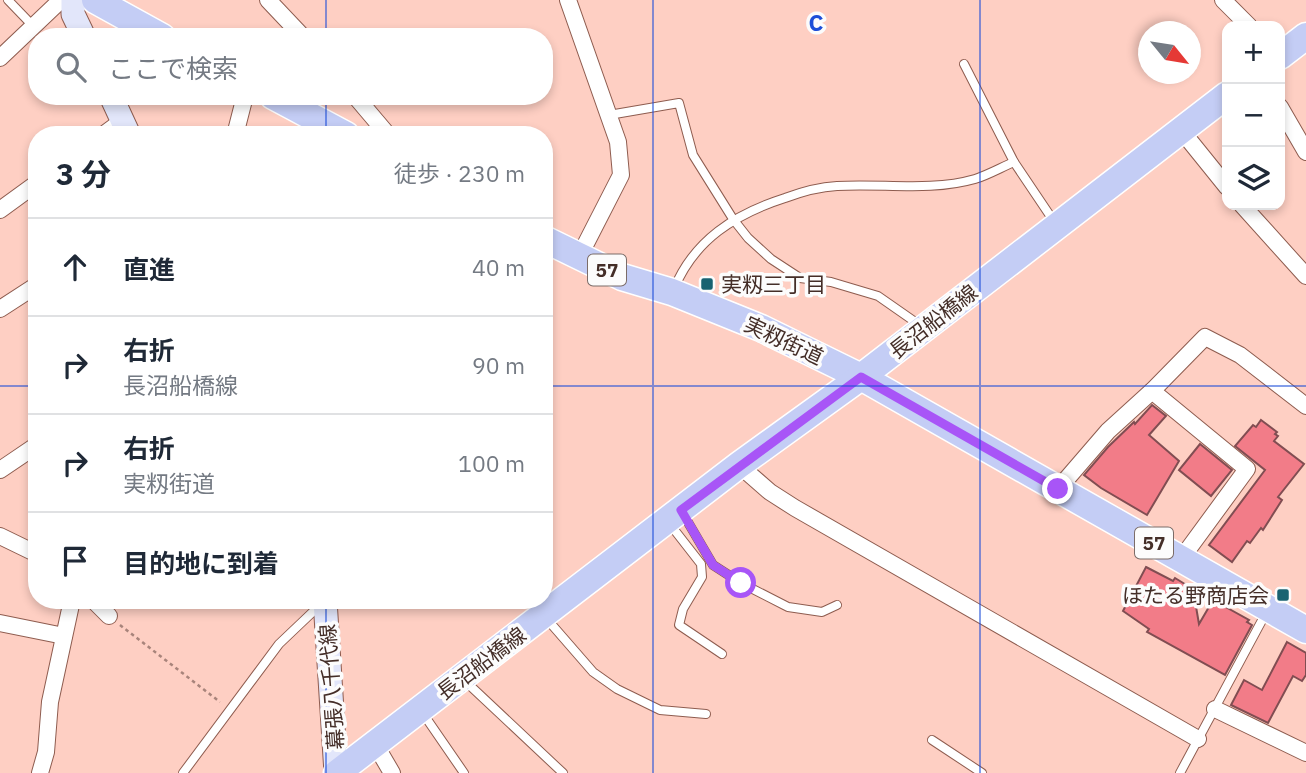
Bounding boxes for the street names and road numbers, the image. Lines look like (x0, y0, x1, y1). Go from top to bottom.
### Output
road number: 57 (588, 254, 626, 286)
street label: 長沼船橋線 (883, 278, 983, 364)
street label: 実籾街道 (740, 310, 828, 370)
road number: 57 (1135, 528, 1173, 558)
street label: 長沼船橋線 (431, 620, 531, 706)
street label: 幕張八千代線 (313, 623, 349, 751)

